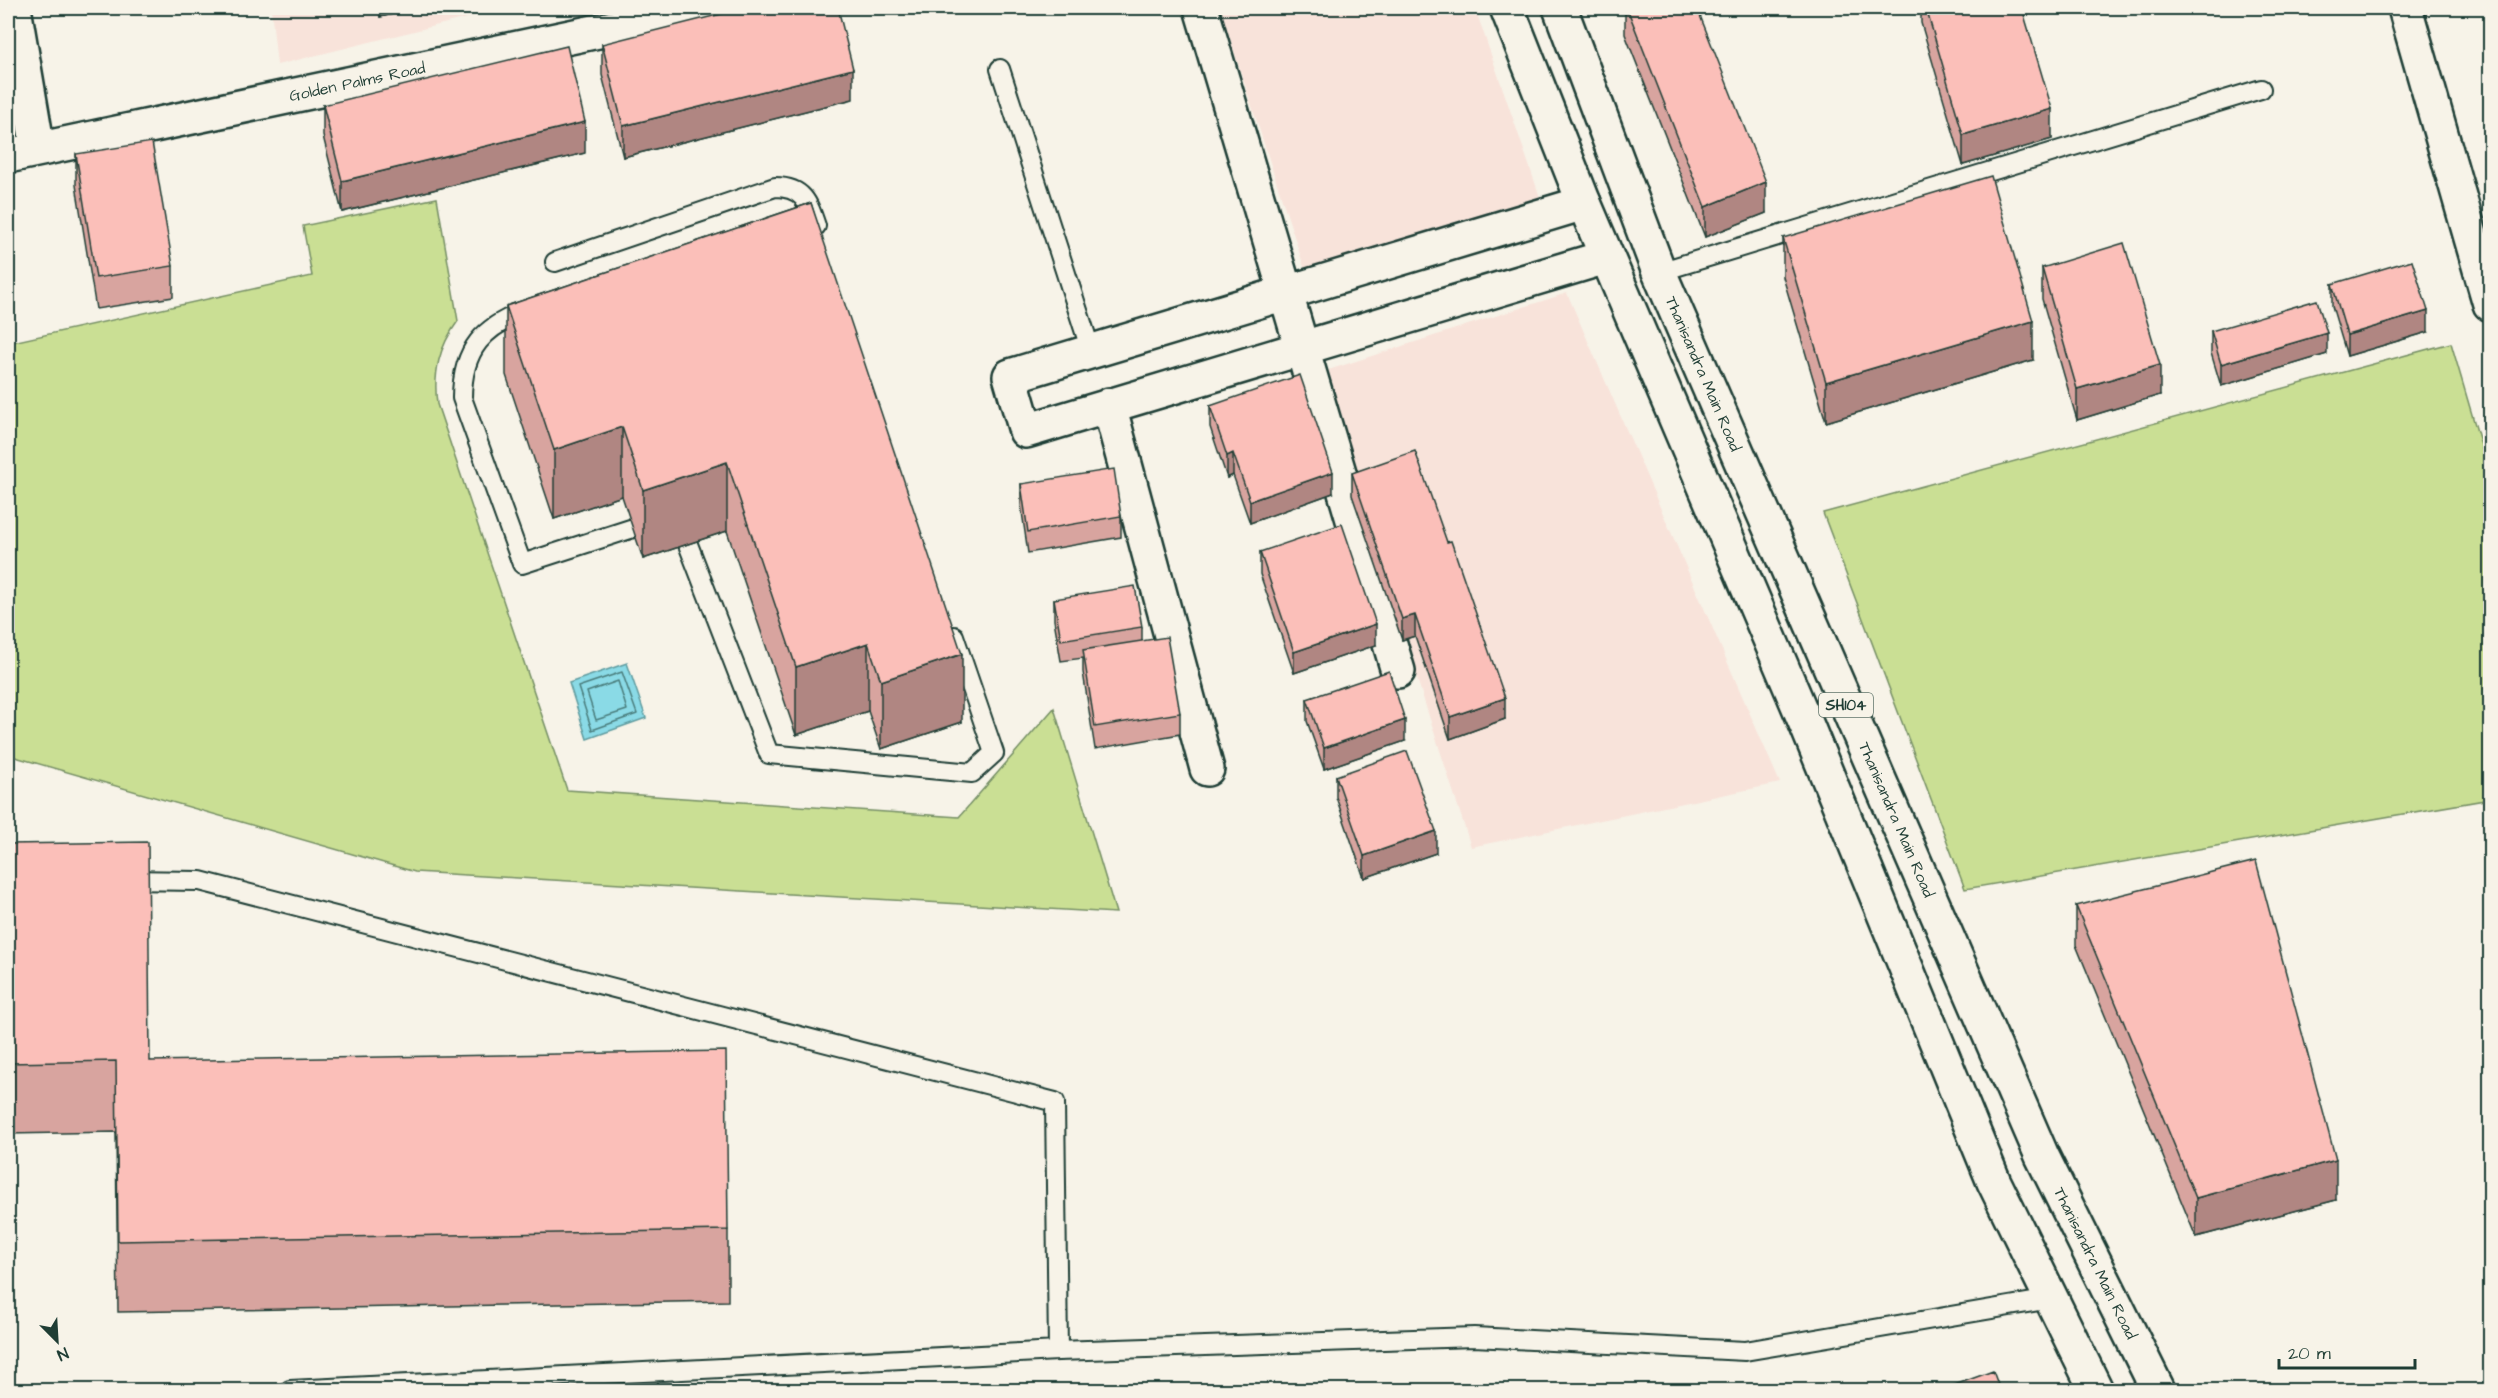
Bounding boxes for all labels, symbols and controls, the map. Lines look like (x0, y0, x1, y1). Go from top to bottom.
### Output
street label: Golden Palms Road (287, 57, 427, 107)
street label: Thanisandra Main Road (1660, 293, 1747, 455)
road number: SH104 (1819, 693, 1873, 717)
street label: Thanisandra Main Road (1853, 739, 1940, 901)
street label: Thanisandra Main Road (2048, 1183, 2142, 1343)
north arrow (27, 1311, 87, 1371)
scale bar (2279, 1332, 2416, 1370)
text: 20 m (2288, 1341, 2331, 1366)
text: N (54, 1342, 72, 1366)

